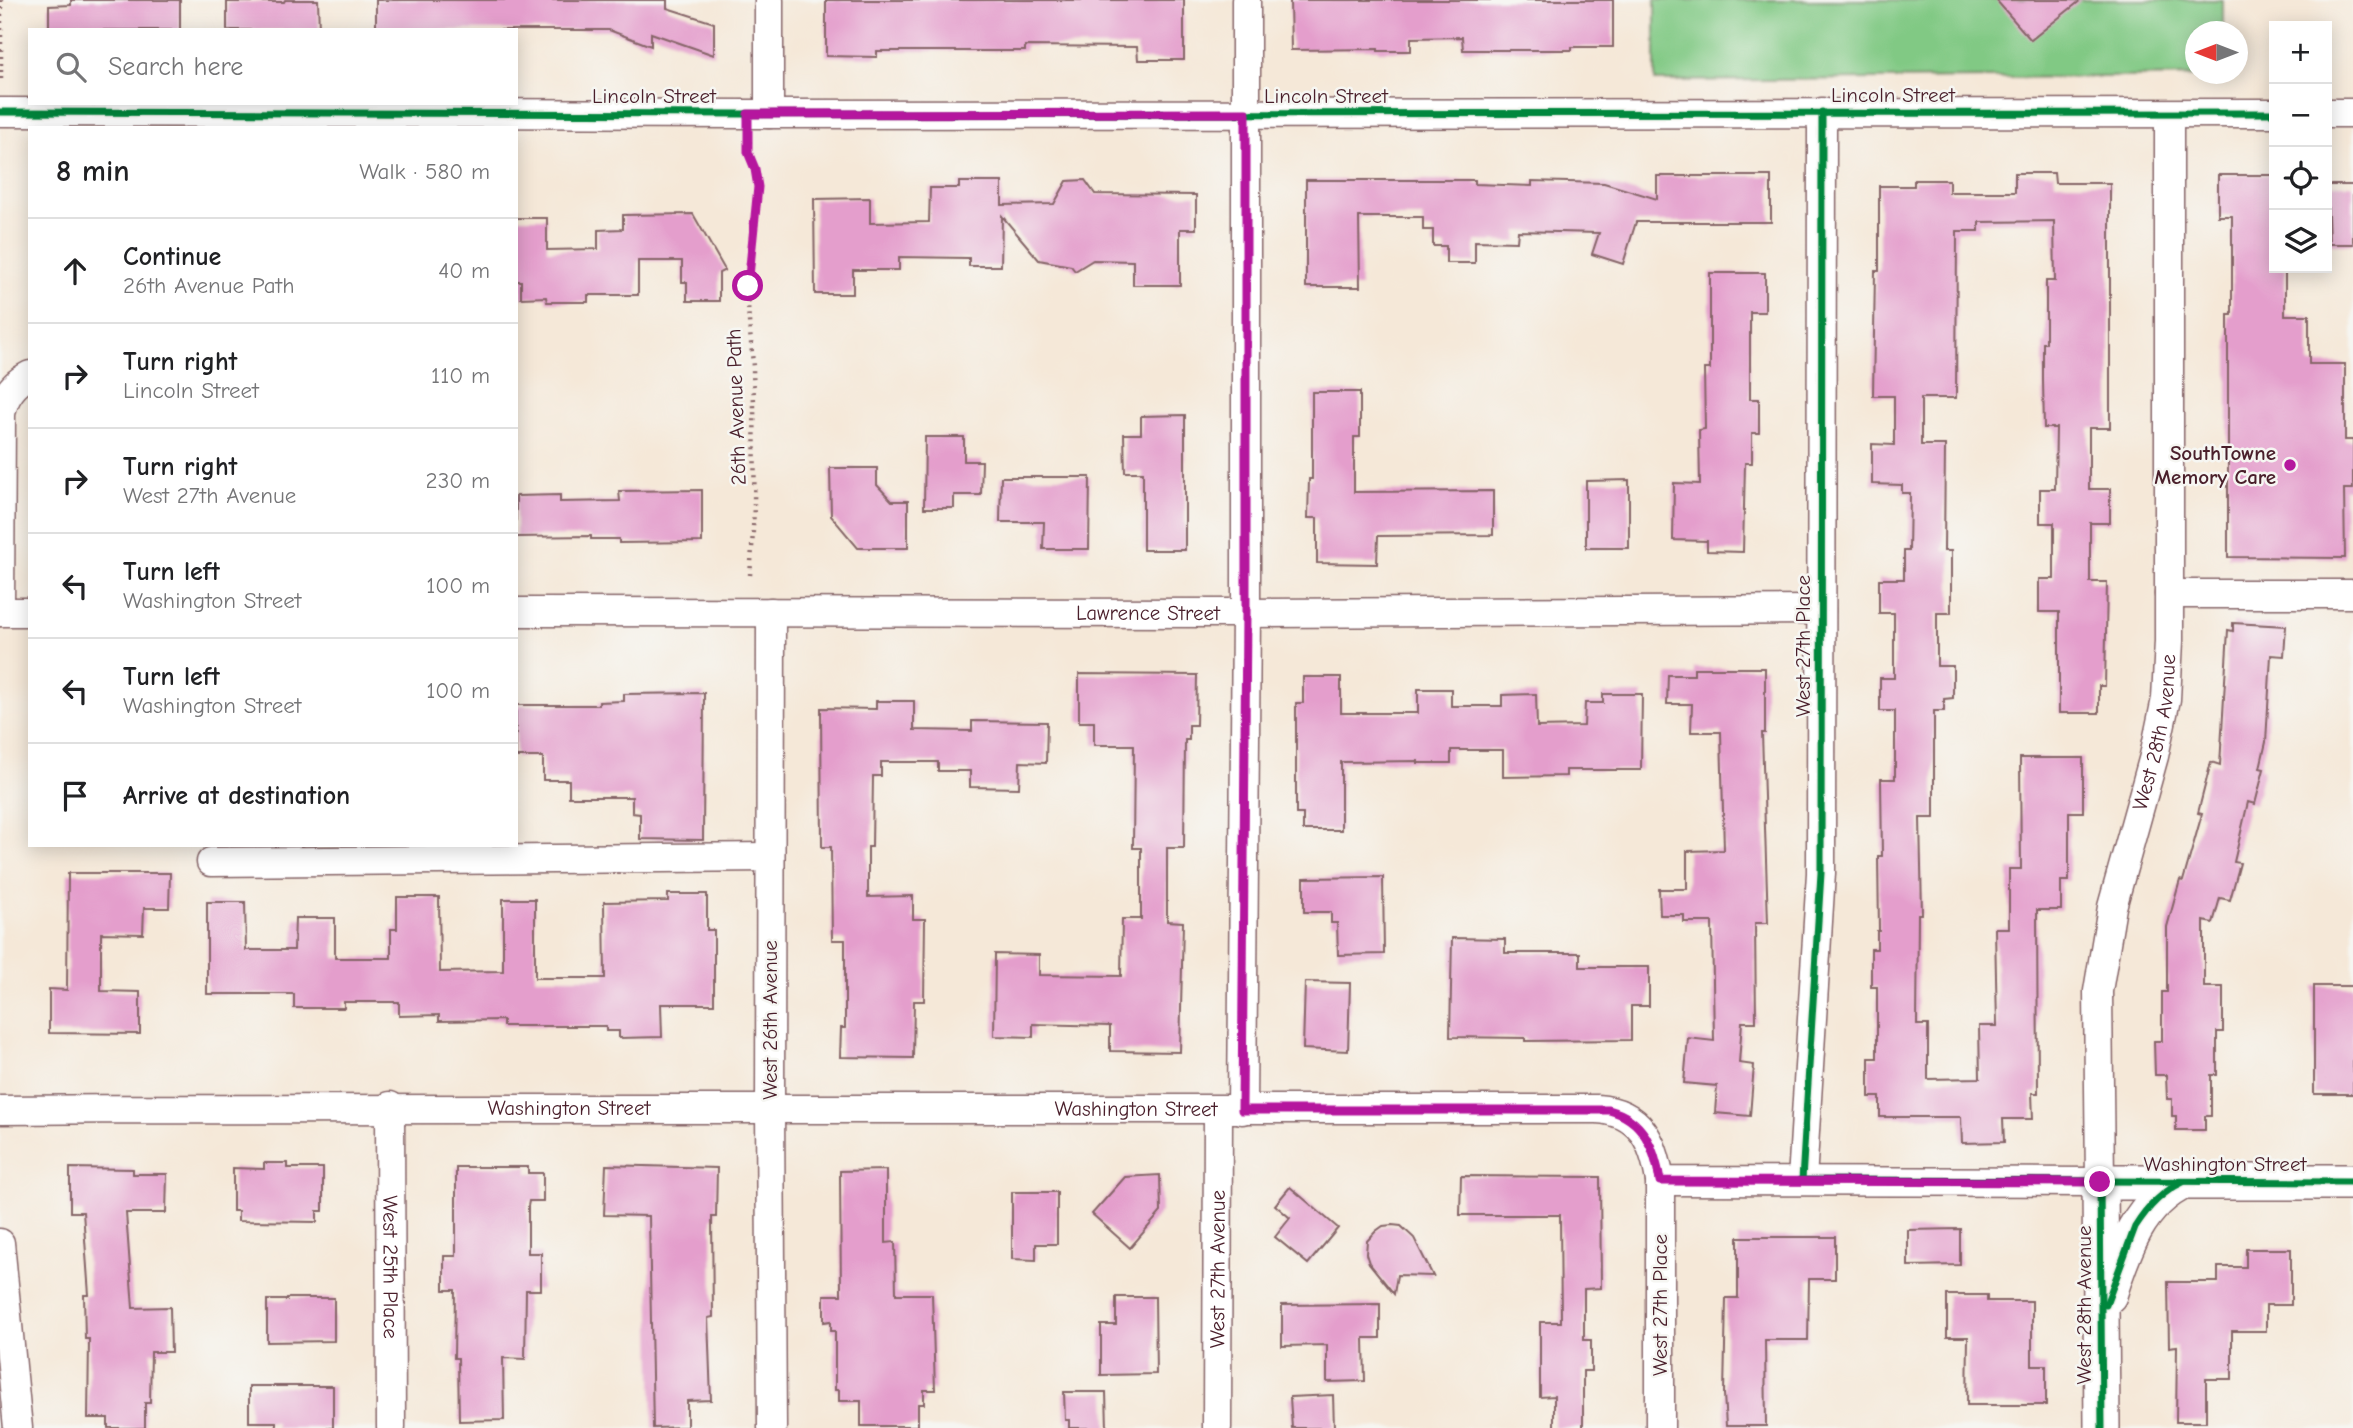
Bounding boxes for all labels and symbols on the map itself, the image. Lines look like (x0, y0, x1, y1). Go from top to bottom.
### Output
north arrow (2185, 21, 2248, 84)
street label: Lincoln Street (1831, 83, 1956, 107)
street label: Lincoln Street (592, 84, 717, 108)
street label: Lincoln Street (1264, 84, 1389, 108)
route start (732, 270, 763, 301)
street label: 26th Avenue Path (721, 328, 751, 486)
place label: SouthTowne Memory Care (2154, 441, 2276, 489)
marker: SouthTowne Memory Care (2282, 457, 2298, 473)
street label: West 27th Place (1791, 575, 1815, 717)
street label: Lawrence Street (1076, 601, 1221, 625)
street label: West 28th Avenue (2127, 654, 2180, 813)
street label: West 26th Avenue (758, 940, 782, 1100)
street label: Washington Street (487, 1096, 651, 1120)
street label: Washington Street (1054, 1097, 1218, 1121)
street label: Washington Street (2144, 1152, 2307, 1176)
route end (2084, 1166, 2115, 1197)
street label: West 27th Avenue (1205, 1190, 1230, 1348)
street label: West 25th Place (378, 1195, 403, 1339)
street label: West 28th Avenue (2072, 1225, 2096, 1385)
street label: West 27th Place (1648, 1234, 1672, 1376)

